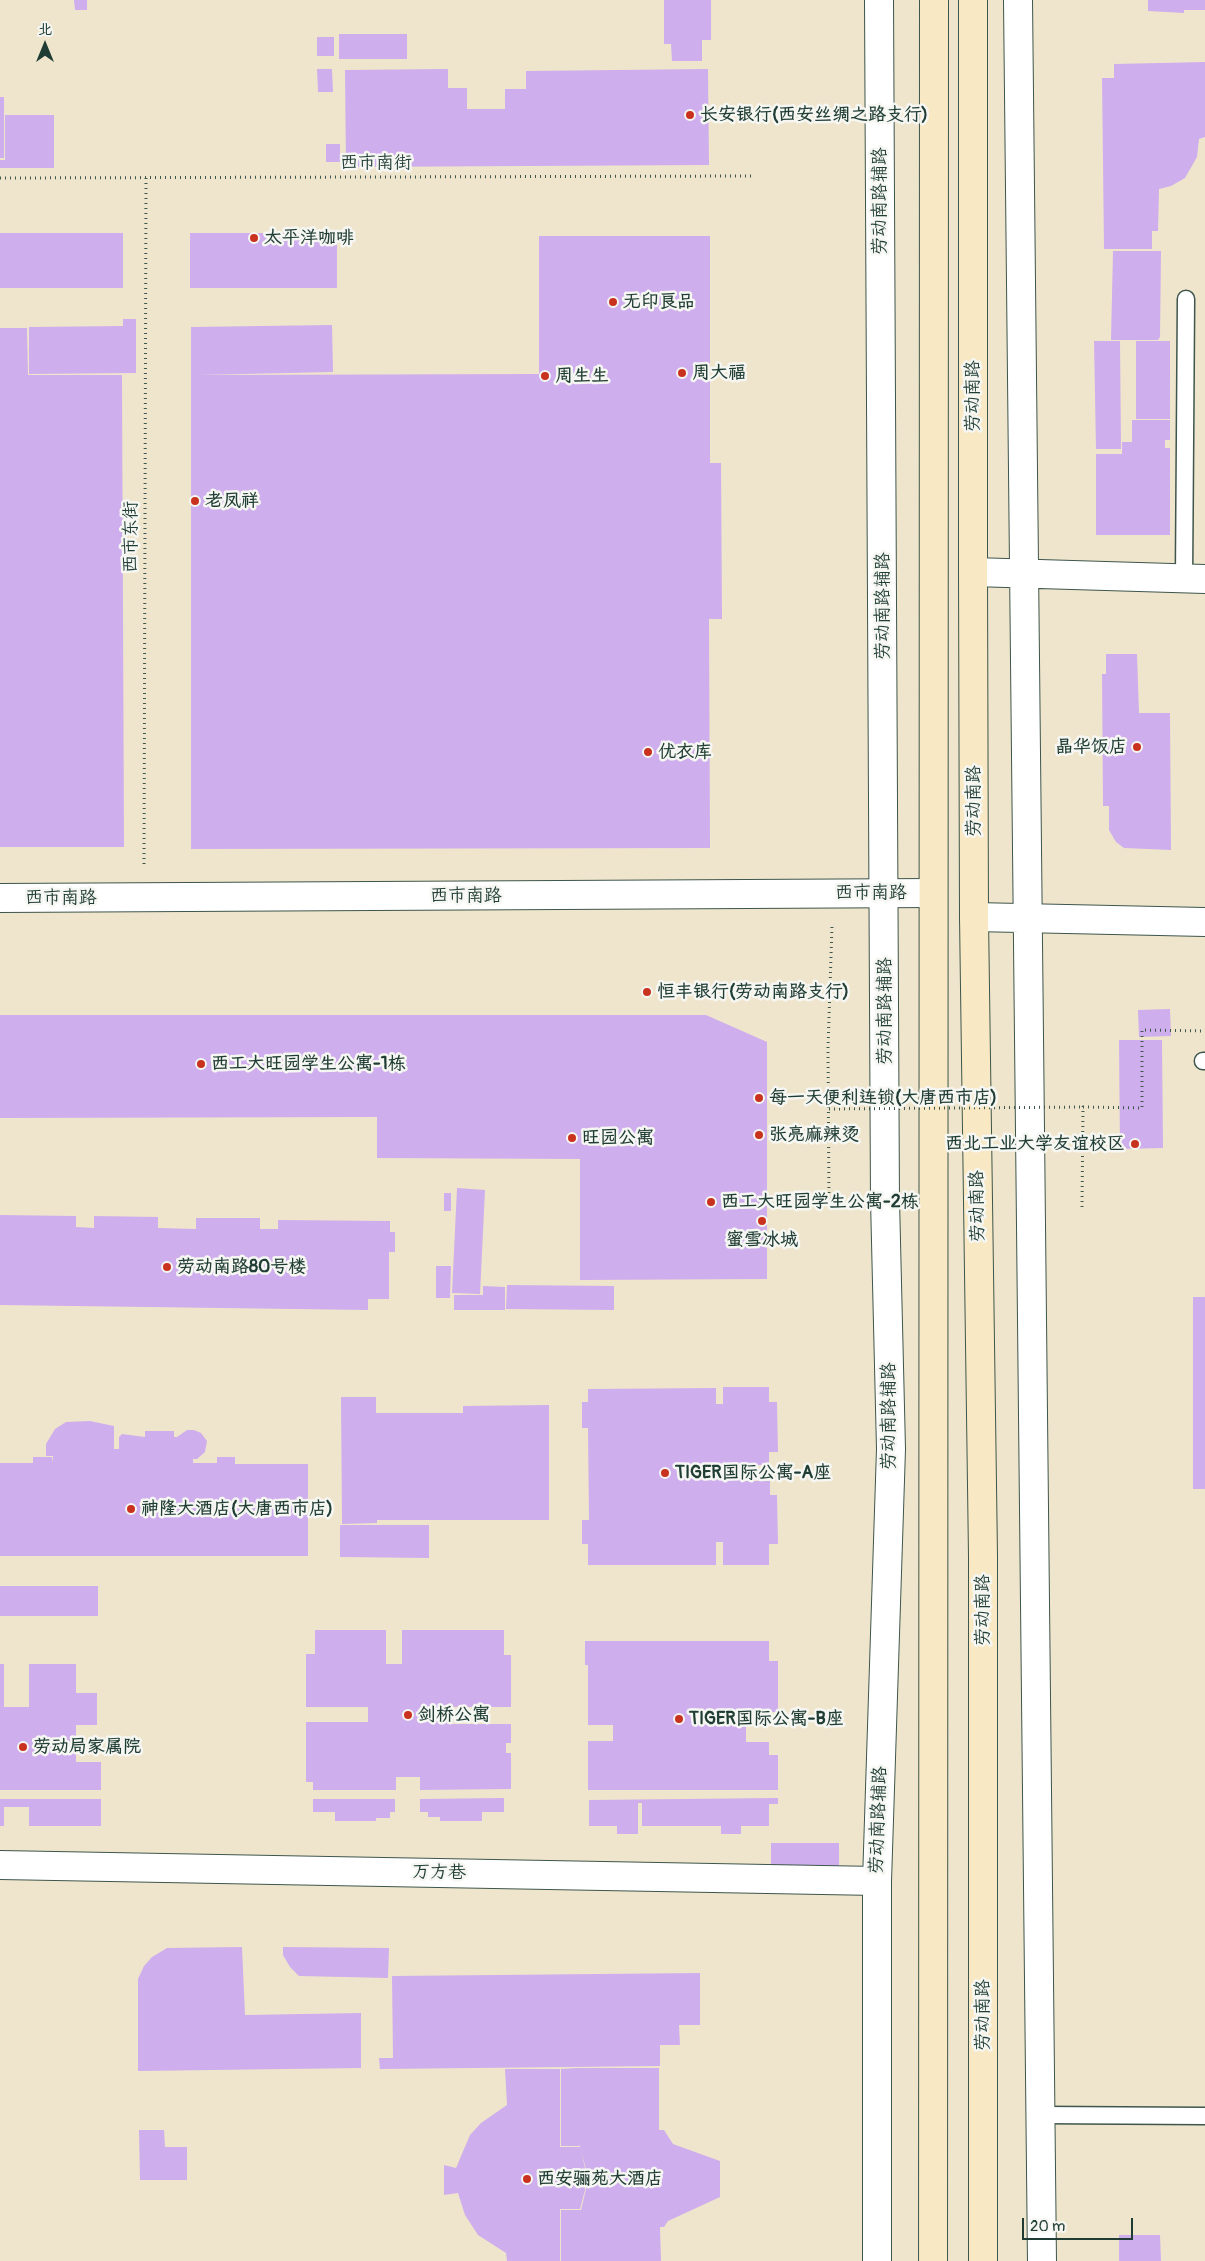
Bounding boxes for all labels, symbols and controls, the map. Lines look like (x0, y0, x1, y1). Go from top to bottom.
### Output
north arrow (20, 20, 70, 70)
text: 北 (38, 21, 52, 38)
place label: 长安银行(西安丝绸之路支行) (700, 104, 928, 126)
marker: 长安银行(西安丝绸之路支行) (684, 109, 696, 121)
street label: 劳动南路辅路 (869, 147, 891, 255)
street label: 西市南街 (340, 152, 412, 174)
place label: 太平洋咖啡 (264, 227, 354, 249)
marker: 太平洋咖啡 (248, 232, 260, 244)
place label: 无印良品 (623, 291, 695, 313)
marker: 无印良品 (607, 296, 619, 308)
street label: 劳动南路 (962, 360, 984, 432)
place label: 周大福 (692, 362, 746, 384)
place label: 周生生 (555, 365, 609, 387)
marker: 周大福 (676, 367, 688, 379)
marker: 周生生 (539, 370, 551, 382)
place label: 老凤祥 (205, 490, 259, 512)
marker: 老凤祥 (189, 495, 201, 507)
street label: 西市东街 (120, 501, 142, 573)
street label: 劳动南路辅路 (872, 552, 894, 660)
place label: 晶华饭店 (1055, 736, 1127, 758)
place label: 优衣库 (658, 741, 712, 763)
marker: 晶华饭店 (1131, 741, 1143, 753)
marker: 优衣库 (642, 746, 654, 758)
street label: 劳动南路 (963, 765, 985, 837)
street label: 西市南路 (835, 882, 907, 904)
street label: 西市南路 (430, 885, 502, 907)
street label: 西市南路 (25, 887, 97, 909)
street label: 劳动南路辅路 (874, 957, 896, 1065)
place label: 恒丰银行(劳动南路支行) (657, 981, 849, 1003)
marker: 恒丰银行(劳动南路支行) (641, 986, 653, 998)
place label: 西工大旺园学生公寓-1栋 (211, 1053, 406, 1075)
marker: 西工大旺园学生公寓-1栋 (195, 1058, 207, 1070)
place label: 每一天便利连锁(大唐西市店) (769, 1087, 997, 1109)
marker: 每一天便利连锁(大唐西市店) (753, 1092, 765, 1104)
place label: 张亮麻辣烫 (769, 1124, 859, 1146)
place label: 旺园公寓 (582, 1127, 654, 1149)
marker: 张亮麻辣烫 (753, 1129, 765, 1141)
marker: 旺园公寓 (566, 1132, 578, 1144)
place label: 西北工业大学友谊校区 (945, 1133, 1125, 1155)
marker: 西北工业大学友谊校区 (1129, 1138, 1141, 1150)
street label: 劳动南路 (967, 1170, 989, 1242)
place label: 西工大旺园学生公寓-2栋 (721, 1191, 919, 1213)
marker: 西工大旺园学生公寓-2栋 (705, 1196, 717, 1208)
marker: 蜜雪冰城 (756, 1215, 768, 1227)
place label: 蜜雪冰城 (726, 1229, 798, 1251)
place label: 劳动南路80号楼 (177, 1256, 306, 1278)
marker: 劳动南路80号楼 (161, 1261, 173, 1273)
street label: 劳动南路辅路 (878, 1362, 900, 1470)
place label: TIGER国际公寓-A座 (675, 1462, 831, 1484)
marker: TIGER国际公寓-A座 (659, 1467, 671, 1479)
place label: 神隆大酒店(大唐西市店) (141, 1498, 333, 1520)
marker: 神隆大酒店(大唐西市店) (125, 1503, 137, 1515)
street label: 劳动南路 (972, 1574, 994, 1646)
place label: 剑桥公寓 (418, 1704, 490, 1726)
place label: TIGER国际公寓-B座 (689, 1708, 844, 1730)
marker: 剑桥公寓 (402, 1709, 414, 1721)
marker: TIGER国际公寓-B座 (673, 1713, 685, 1725)
place label: 劳动局家属院 (33, 1736, 141, 1758)
marker: 劳动局家属院 (17, 1741, 29, 1753)
street label: 劳动南路辅路 (866, 1766, 892, 1874)
street label: 万方巷 (412, 1862, 466, 1884)
street label: 劳动南路 (972, 1979, 994, 2051)
place label: 西安骊苑大酒店 (537, 2168, 663, 2190)
marker: 西安骊苑大酒店 (521, 2173, 533, 2185)
scale bar (1025, 2208, 1136, 2240)
text: 20 m (1030, 2217, 1065, 2236)

